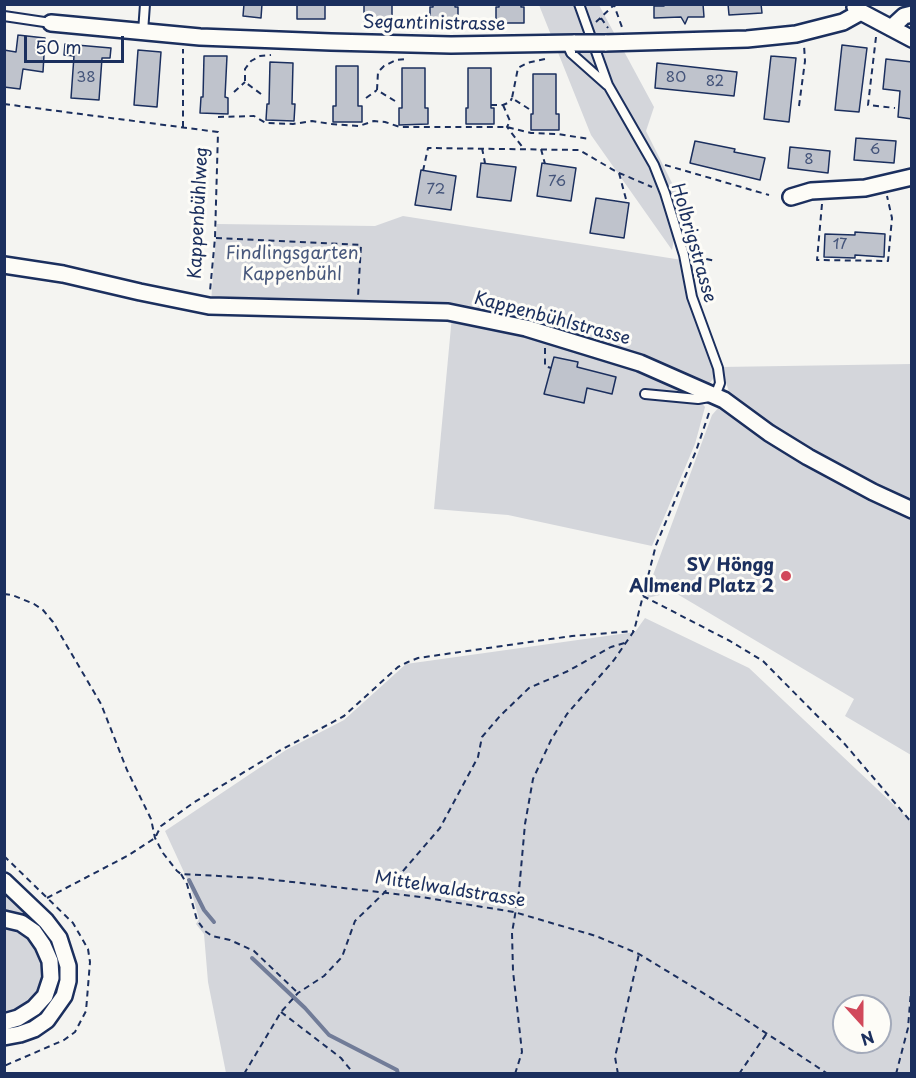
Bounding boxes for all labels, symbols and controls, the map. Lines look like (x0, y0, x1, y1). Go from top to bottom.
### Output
street label: Segantinistrasse (362, 12, 506, 36)
scale bar (27, 24, 128, 62)
text: 50 m (35, 33, 82, 60)
house number: 38 (76, 69, 96, 87)
house number: 80 (666, 69, 686, 87)
house number: 82 (706, 73, 724, 91)
house number: 6 (870, 141, 880, 159)
street label: Kappenbühlweg (185, 146, 213, 280)
house number: 8 (804, 151, 814, 169)
house number: 76 (548, 173, 566, 191)
house number: 72 (427, 181, 445, 199)
street label: Holbrigstrasse (666, 181, 720, 305)
house number: 17 (833, 236, 847, 254)
park label: Findlingsgarten Kappenbühl (225, 243, 359, 286)
street label: Kappenbühlstrasse (471, 288, 633, 350)
place label: SV Höngg Allmend Platz 2 (629, 555, 774, 598)
marker: SV Höngg Allmend Platz 2 (779, 569, 793, 583)
street label: Mittelwaldstrasse (373, 867, 527, 913)
north arrow (832, 994, 892, 1054)
text: N (858, 1025, 878, 1052)

